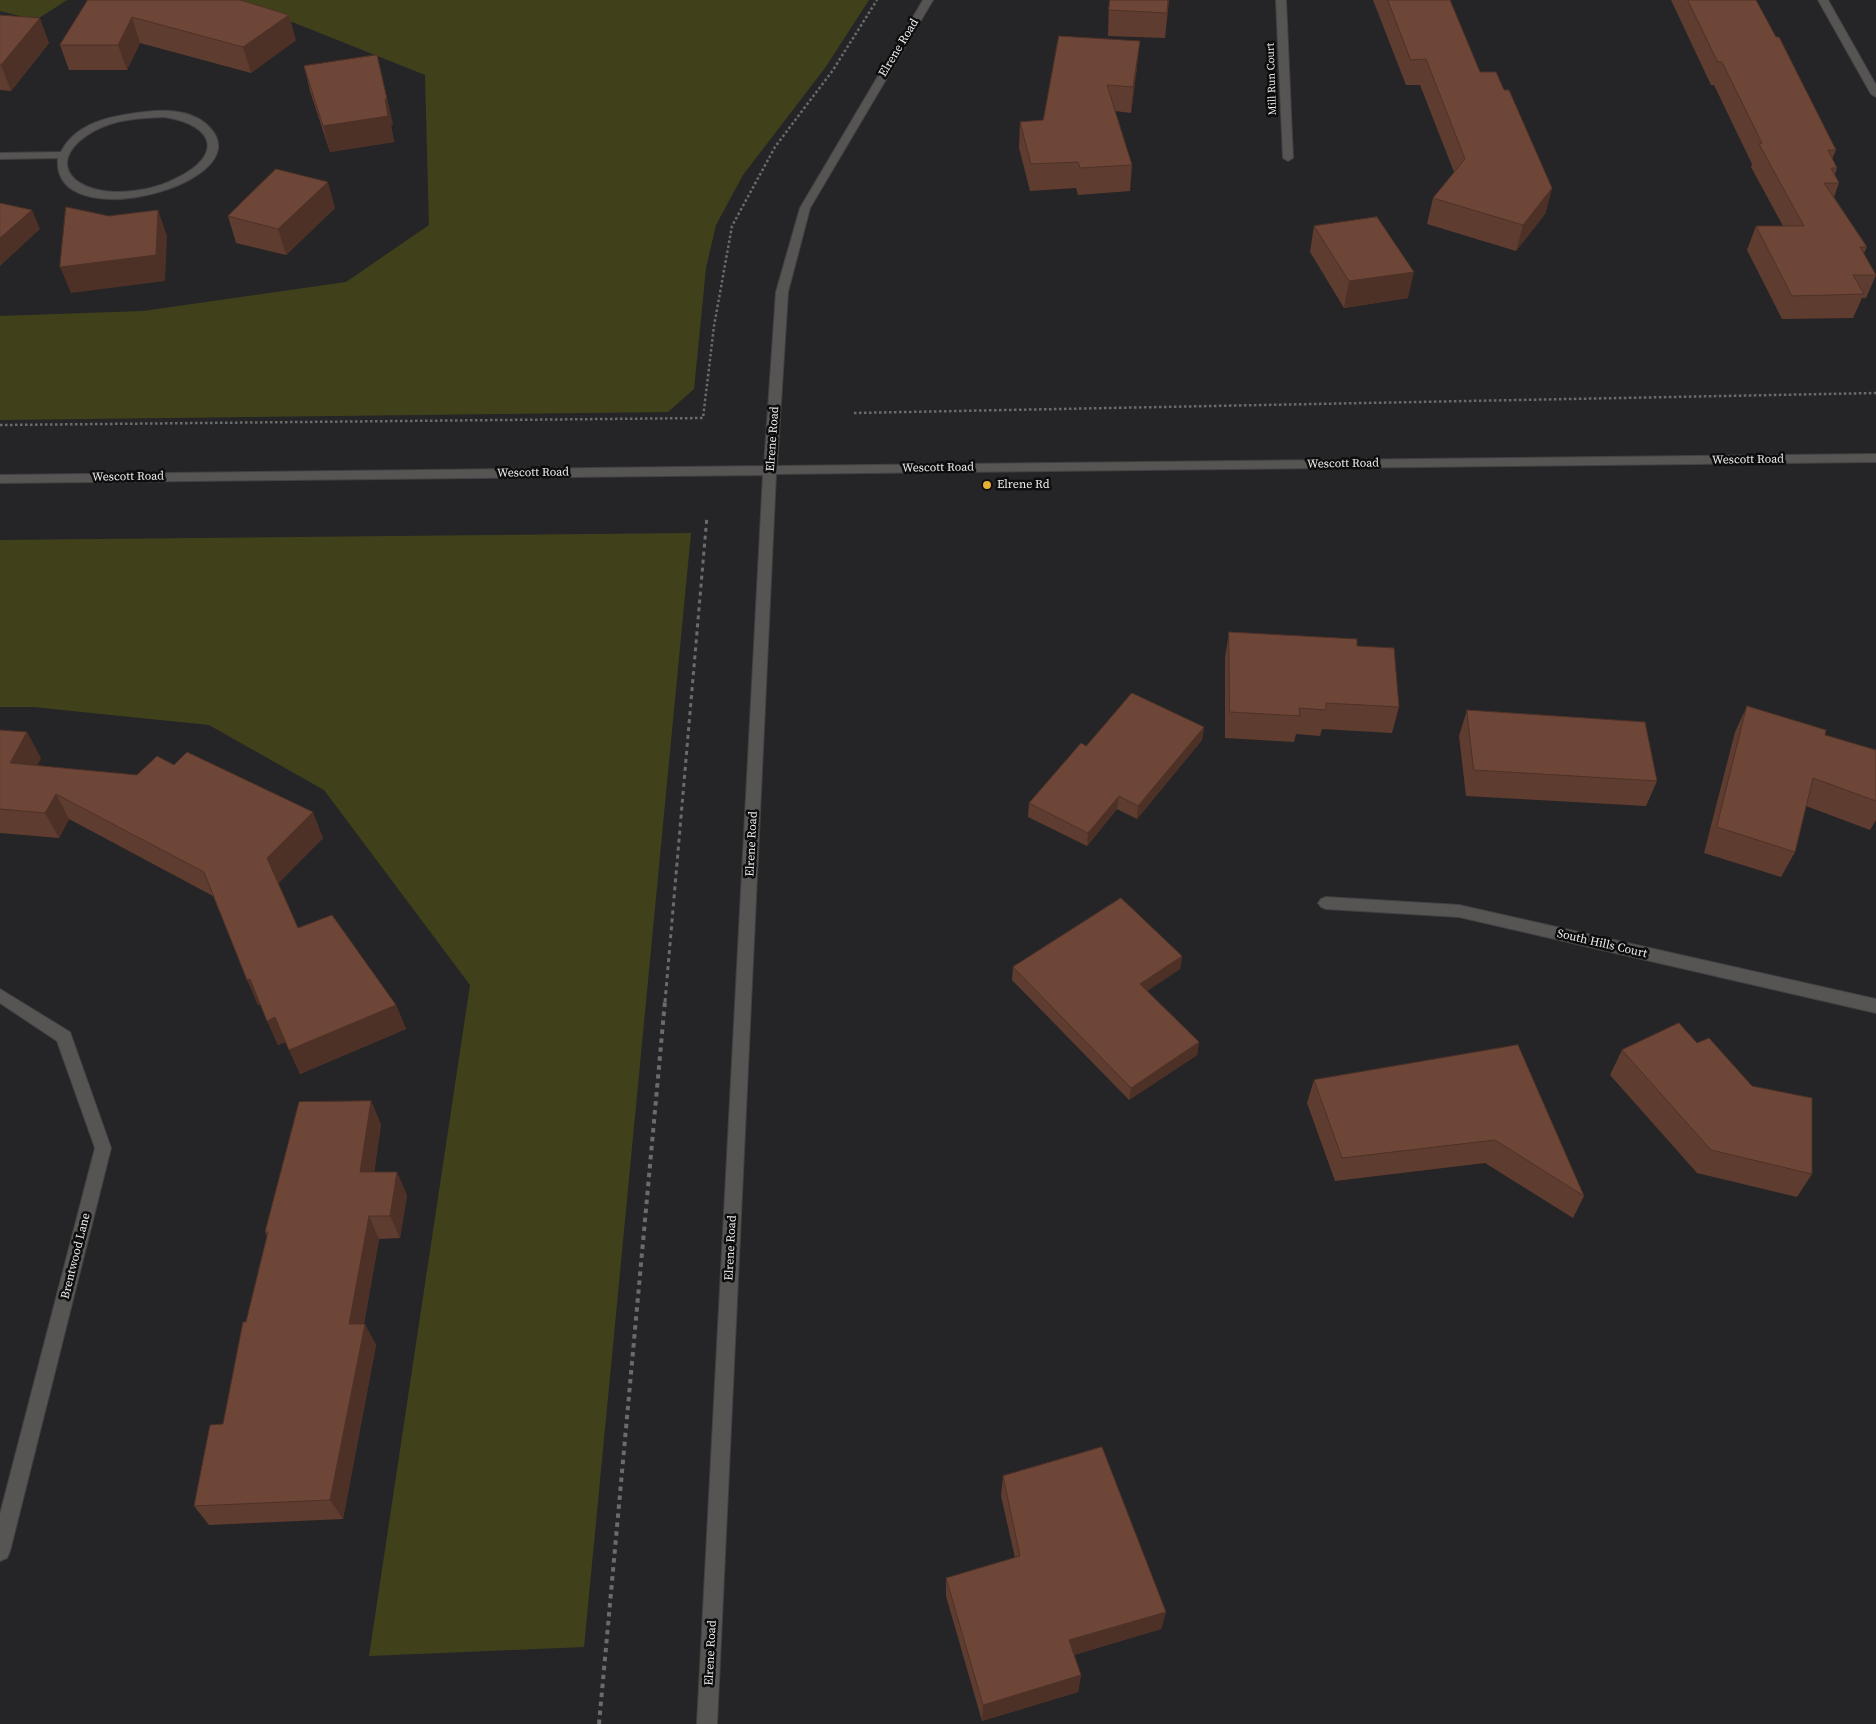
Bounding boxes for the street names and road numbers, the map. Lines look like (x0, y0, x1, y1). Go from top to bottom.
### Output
street label: Elrene Road (876, 16, 922, 80)
street label: Mill Run Court (1264, 42, 1280, 116)
street label: Elrene Road (764, 406, 782, 472)
street label: Wescott Road (1712, 452, 1784, 468)
street label: Wescott Road (1307, 456, 1379, 472)
street label: Wescott Road (902, 460, 974, 476)
street label: Wescott Road (497, 465, 569, 481)
street label: Wescott Road (92, 469, 164, 485)
street label: Elrene Road (743, 811, 761, 877)
street label: South Hills Court (1556, 927, 1648, 961)
street label: Brentwood Lane (58, 1211, 94, 1301)
street label: Elrene Road (722, 1215, 740, 1281)
street label: Elrene Road (702, 1620, 720, 1686)

